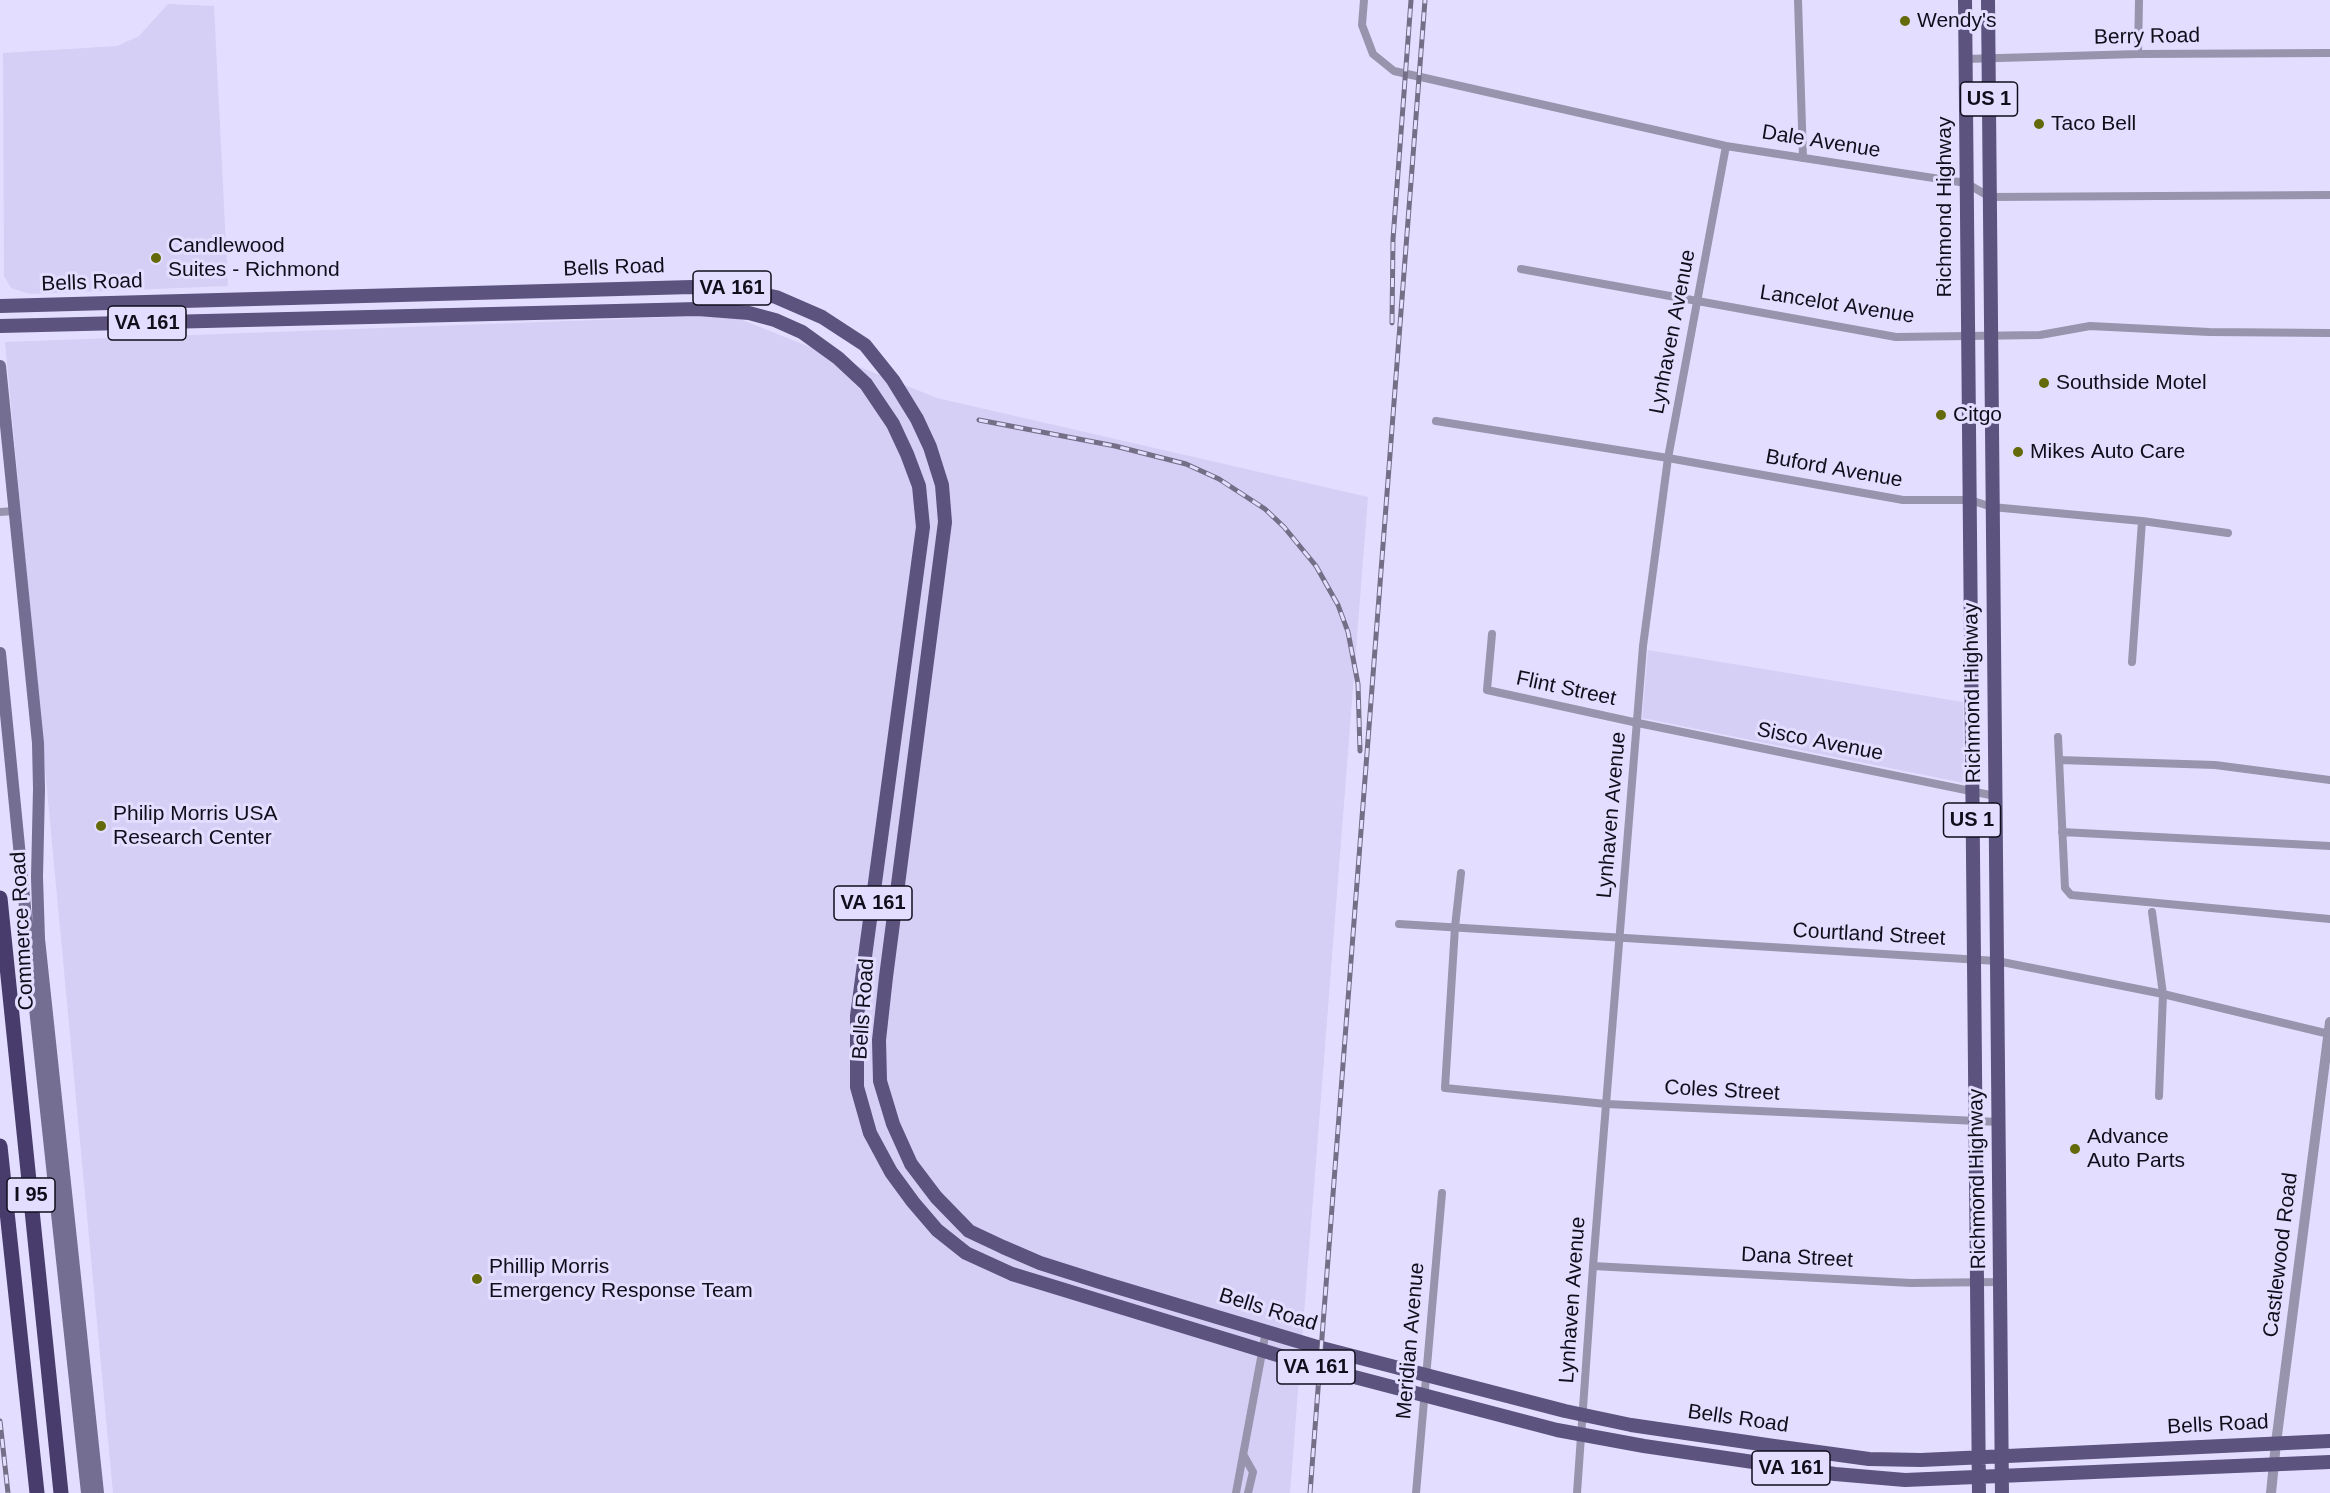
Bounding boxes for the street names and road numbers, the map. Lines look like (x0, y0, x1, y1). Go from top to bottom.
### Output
street label: Berry Road (2094, 23, 2200, 51)
road number: US 1 (1960, 82, 2018, 116)
street label: Richmond Highway (1932, 117, 1958, 297)
street label: Dale Avenue (1760, 120, 1882, 164)
street label: Lynhaven Avenue (1645, 248, 1701, 416)
street label: Bells Road (563, 254, 665, 282)
street label: Bells Road (41, 269, 143, 297)
road number: VA 161 (693, 271, 771, 305)
street label: Lancelot Avenue (1758, 280, 1916, 330)
road number: VA 161 (108, 306, 186, 340)
street label: Buford Avenue (1764, 445, 1904, 493)
street label: Richmond Highway (1959, 602, 1987, 784)
street label: Flint Street (1514, 666, 1618, 712)
street label: Sisco Avenue (1755, 717, 1885, 767)
street label: Lynhaven Avenue (1592, 731, 1632, 899)
road number: US 1 (1944, 803, 2000, 837)
street label: Commerce Road (6, 851, 40, 1011)
road number: VA 161 (834, 886, 912, 920)
street label: Courtland Street (1792, 918, 1946, 952)
street label: Bells Road (848, 957, 880, 1061)
street label: Coles Street (1664, 1075, 1780, 1107)
street label: Richmond Highway (1964, 1088, 1992, 1270)
street label: Castlewood Road (2258, 1171, 2304, 1339)
road number: I 95 (7, 1178, 55, 1212)
street label: Lynhaven Avenue (1555, 1216, 1591, 1384)
street label: Dana Street (1740, 1242, 1854, 1274)
street label: Meridian Avenue (1392, 1262, 1430, 1420)
street label: Bells Road (1216, 1283, 1320, 1337)
road number: VA 161 (1277, 1350, 1355, 1384)
street label: Bells Road (1686, 1399, 1790, 1439)
street label: Bells Road (2167, 1410, 2269, 1440)
road number: VA 161 (1752, 1451, 1830, 1485)

